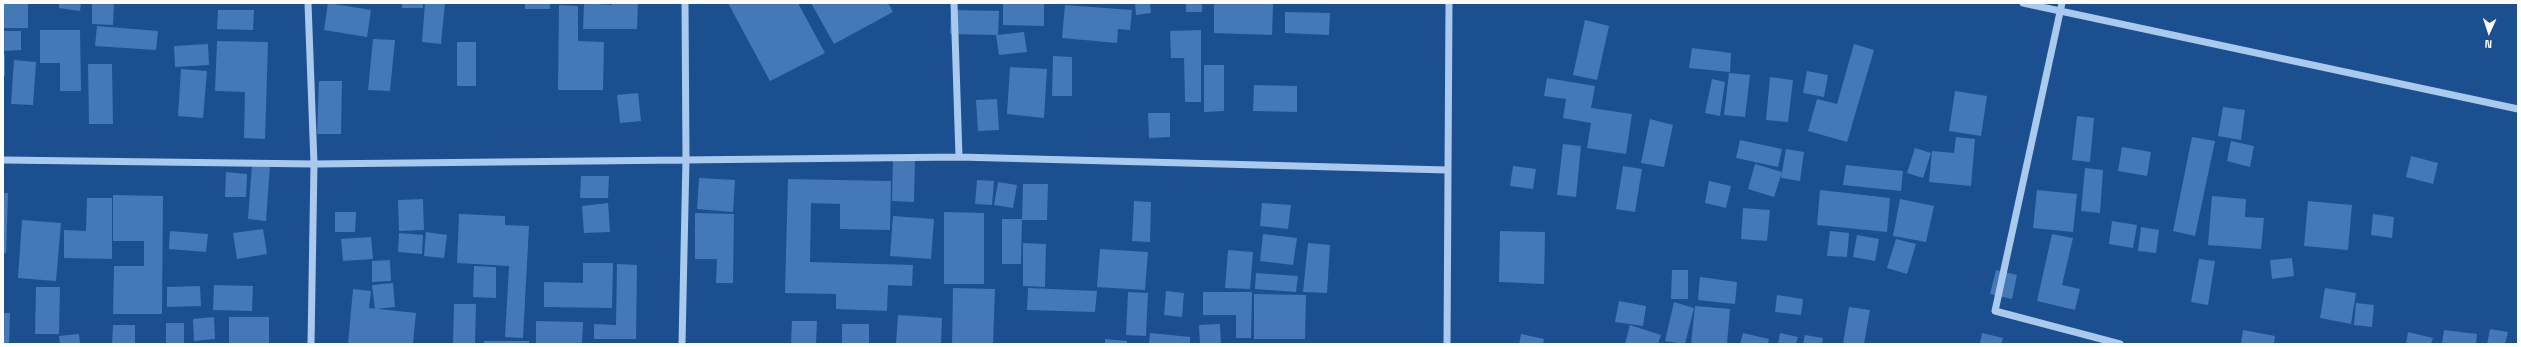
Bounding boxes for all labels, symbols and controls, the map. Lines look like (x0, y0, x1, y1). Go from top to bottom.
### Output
north arrow (2469, 12, 2509, 52)
text: N (2484, 37, 2492, 51)

